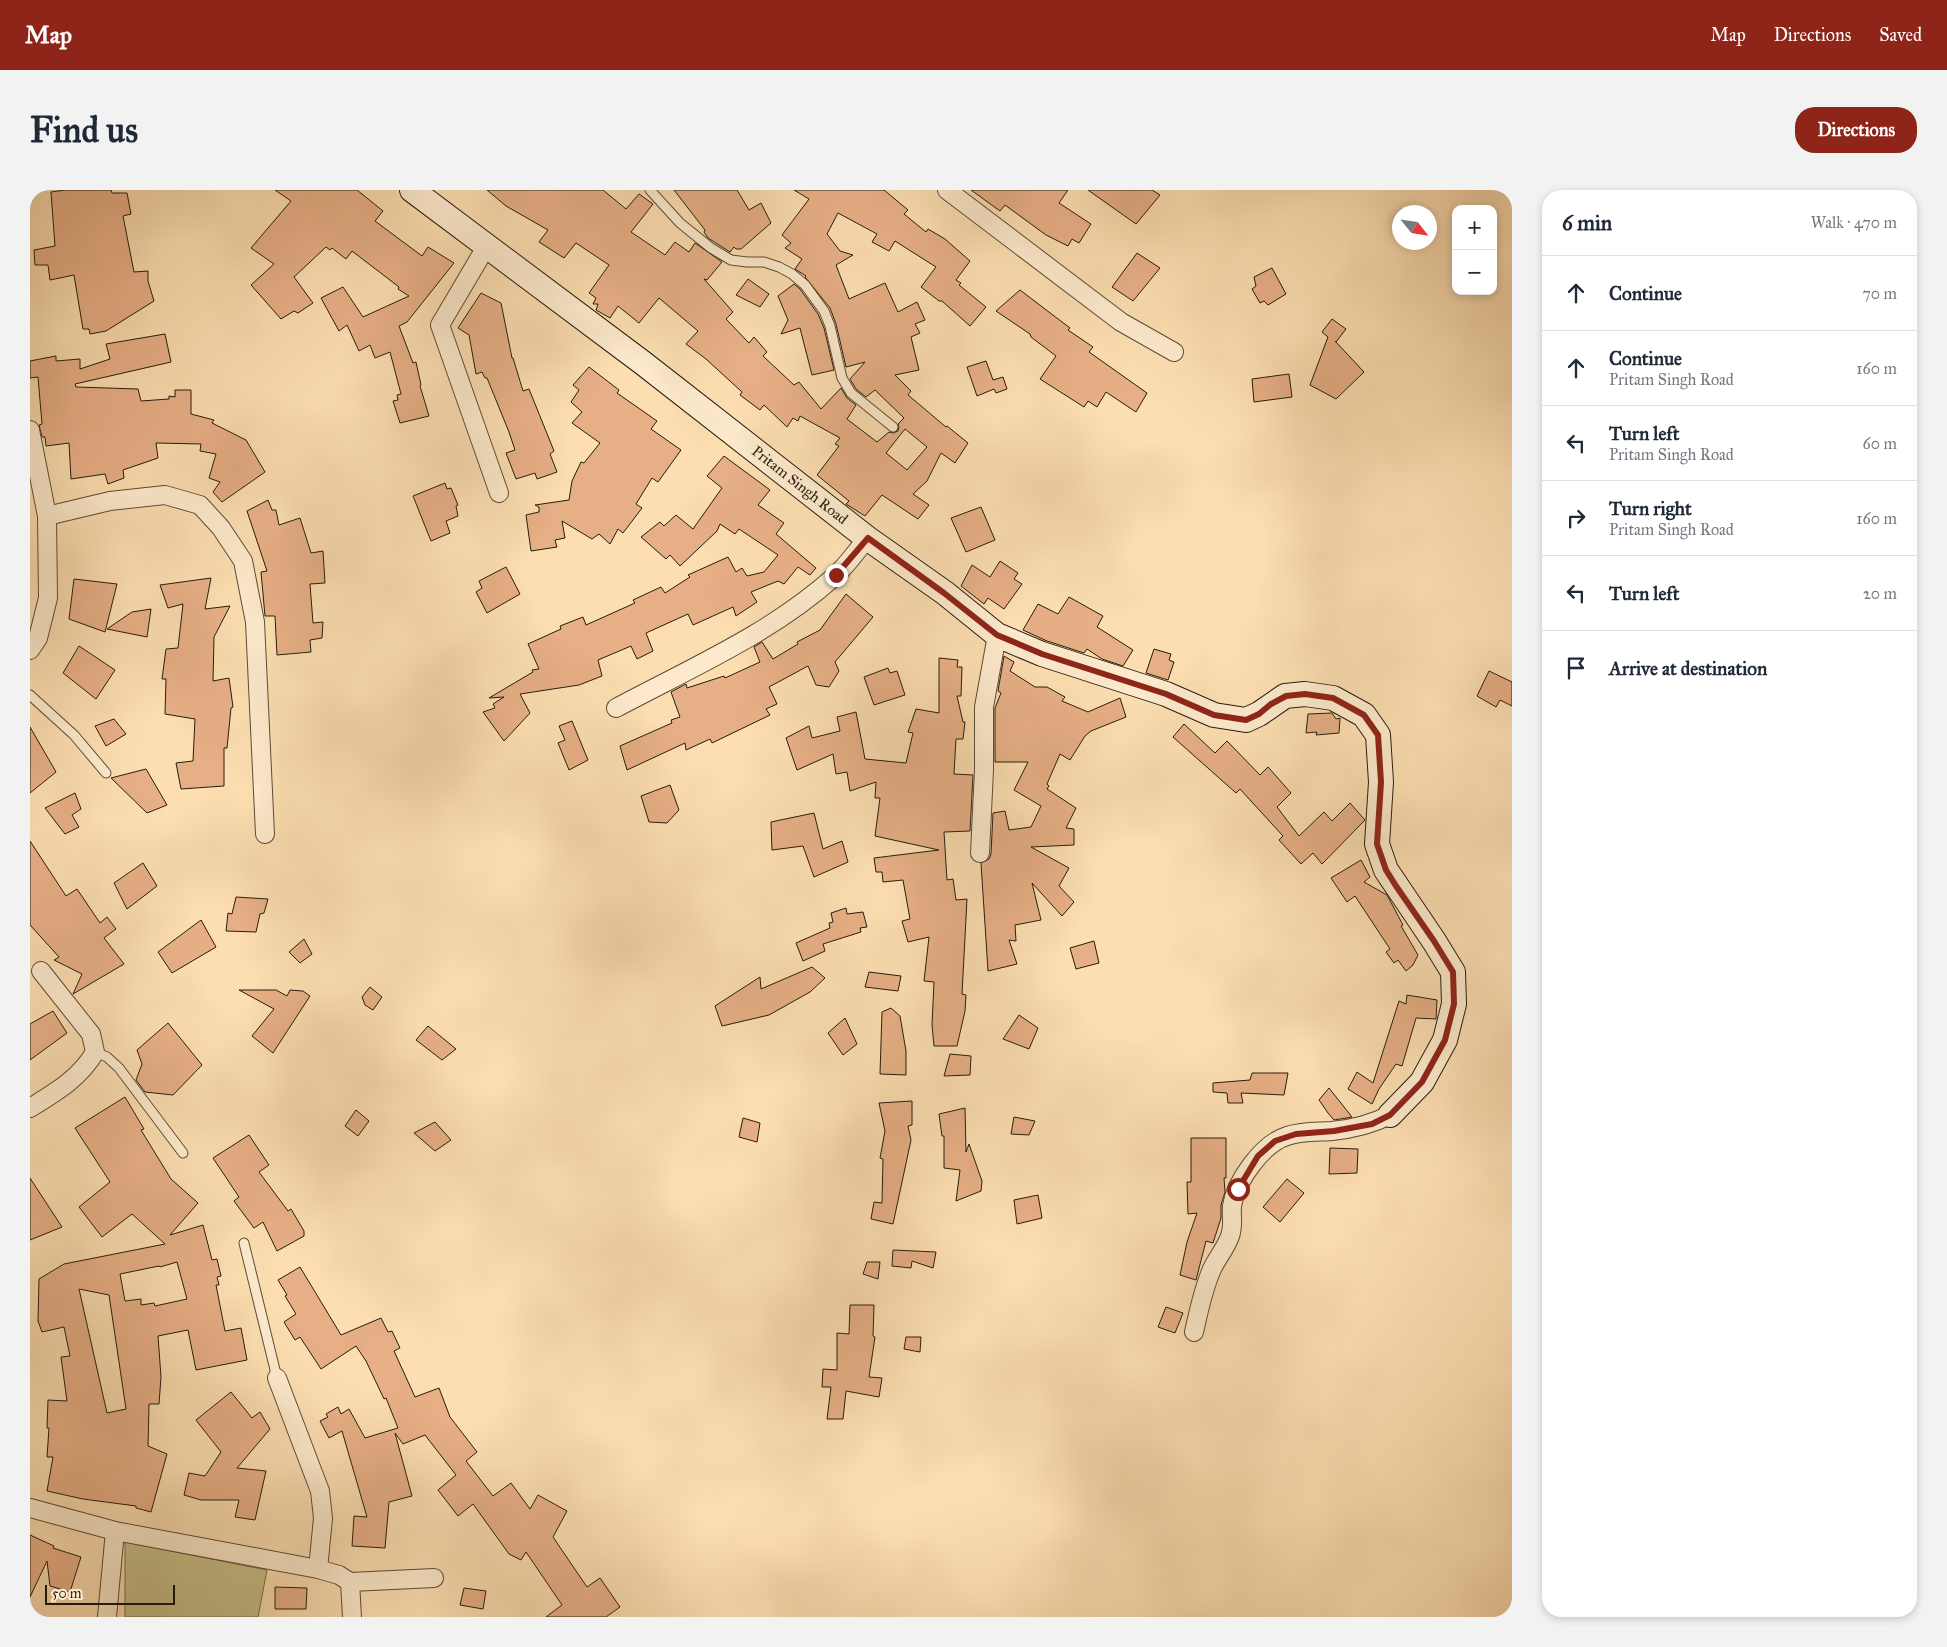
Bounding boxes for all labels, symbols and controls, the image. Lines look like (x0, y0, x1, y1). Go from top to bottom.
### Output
text: Map (25, 20, 72, 50)
text: Map (1710, 24, 1746, 46)
text: Directions (1774, 24, 1851, 46)
text: Saved (1879, 24, 1922, 46)
button: Directions (1795, 107, 1917, 153)
text: Find us (30, 109, 138, 152)
north arrow (1392, 205, 1437, 250)
map controls (1452, 205, 1497, 295)
button: + (1452, 205, 1497, 250)
text: 6 min (1562, 210, 1612, 236)
text: Walk · 470 m (1811, 213, 1897, 232)
button: − (1452, 250, 1497, 295)
icon: ahead (1562, 279, 1590, 307)
text: Continue (1609, 282, 1682, 305)
text: 70 m (1862, 284, 1897, 303)
text: Continue (1609, 347, 1682, 370)
icon: ahead (1562, 354, 1590, 382)
text: 160 m (1856, 359, 1897, 378)
text: Pritam Singh Road (1609, 370, 1734, 389)
text: Turn left (1609, 422, 1679, 445)
icon: left (1562, 429, 1590, 457)
text: 60 m (1863, 434, 1897, 453)
street label: Pritam Singh Road (748, 442, 852, 528)
text: Pritam Singh Road (1609, 445, 1734, 464)
text: Turn right (1609, 497, 1692, 520)
icon: right (1562, 504, 1590, 532)
text: 160 m (1856, 509, 1897, 528)
text: Pritam Singh Road (1609, 520, 1734, 539)
route end (825, 564, 848, 587)
icon: left (1562, 579, 1590, 607)
text: Turn left (1609, 582, 1679, 605)
text: 20 m (1863, 584, 1897, 603)
icon: arrive (1562, 654, 1590, 682)
text: Arrive at destination (1609, 657, 1767, 680)
route start (1227, 1178, 1250, 1201)
scale bar (45, 1582, 175, 1605)
text: 50 m (52, 1585, 81, 1602)

